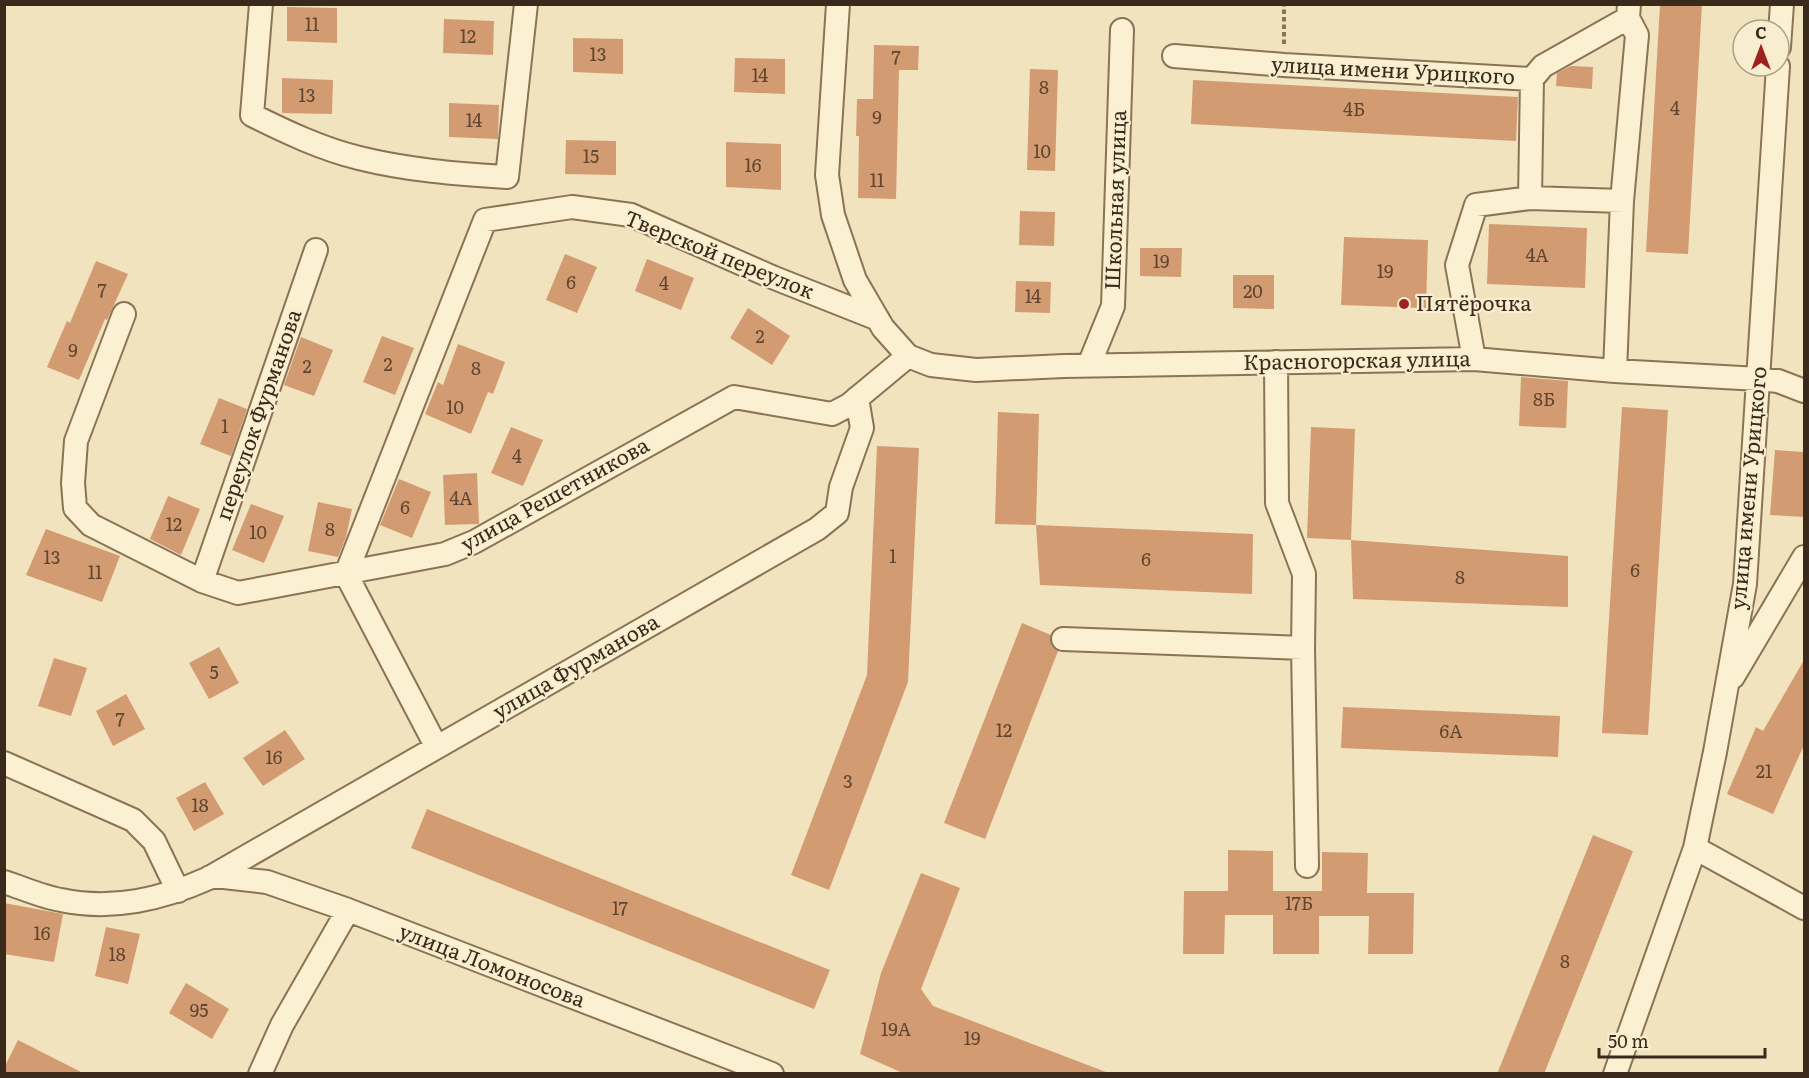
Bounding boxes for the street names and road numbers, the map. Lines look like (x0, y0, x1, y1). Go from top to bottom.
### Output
street label: улица имени Урицкого (1270, 47, 1516, 90)
street label: Школьная улица (1095, 109, 1132, 291)
street label: Тверской переулок (621, 201, 820, 305)
street label: переулок Фурманова (206, 304, 308, 524)
street label: Красногорская улица (1243, 341, 1472, 376)
street label: улица имени Урицкого (1720, 365, 1773, 611)
street label: улица Решетникова (454, 428, 654, 558)
street label: улица Фурманова (486, 604, 664, 725)
street label: улица Ломоносова (395, 914, 591, 1014)

